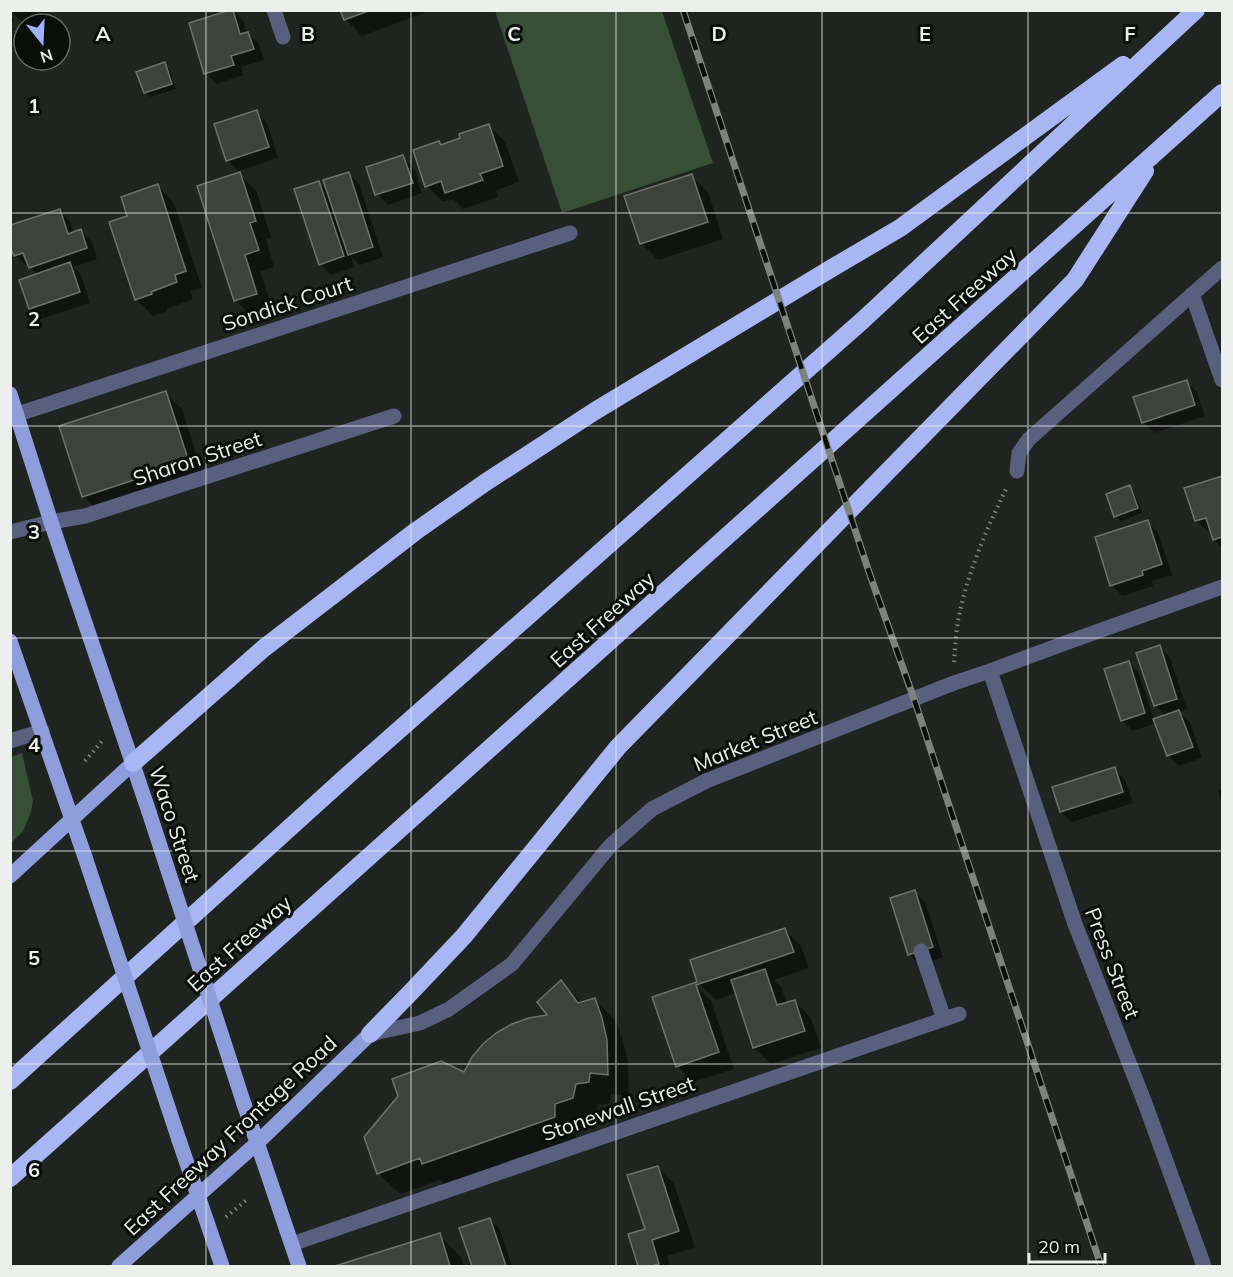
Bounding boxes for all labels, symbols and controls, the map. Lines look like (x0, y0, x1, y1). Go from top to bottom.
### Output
north arrow (12, 12, 72, 72)
text: A (96, 21, 111, 46)
text: B (301, 21, 315, 46)
text: C (507, 21, 521, 46)
text: D (711, 21, 727, 46)
text: E (919, 21, 931, 46)
text: F (1124, 21, 1136, 46)
text: N (38, 45, 55, 68)
text: 1 (28, 93, 40, 118)
street label: East Freeway (906, 241, 1022, 349)
street label: Sondick Court (219, 270, 355, 336)
text: 2 (28, 306, 40, 331)
street label: Sharon Street (130, 425, 264, 491)
text: 3 (28, 519, 40, 544)
street label: East Freeway (544, 565, 660, 673)
street label: Market Street (689, 703, 821, 777)
text: 4 (28, 732, 40, 757)
street label: Waco Street (144, 763, 206, 885)
street label: East Freeway (181, 889, 297, 997)
street label: Press Street (1080, 904, 1146, 1022)
text: 5 (28, 945, 40, 970)
street label: East Freeway Frontage Road (118, 1030, 342, 1240)
street label: Stonewall Street (538, 1070, 698, 1146)
text: 6 (28, 1157, 40, 1182)
scale bar (1029, 1226, 1106, 1264)
text: 20 m (1038, 1235, 1080, 1258)

